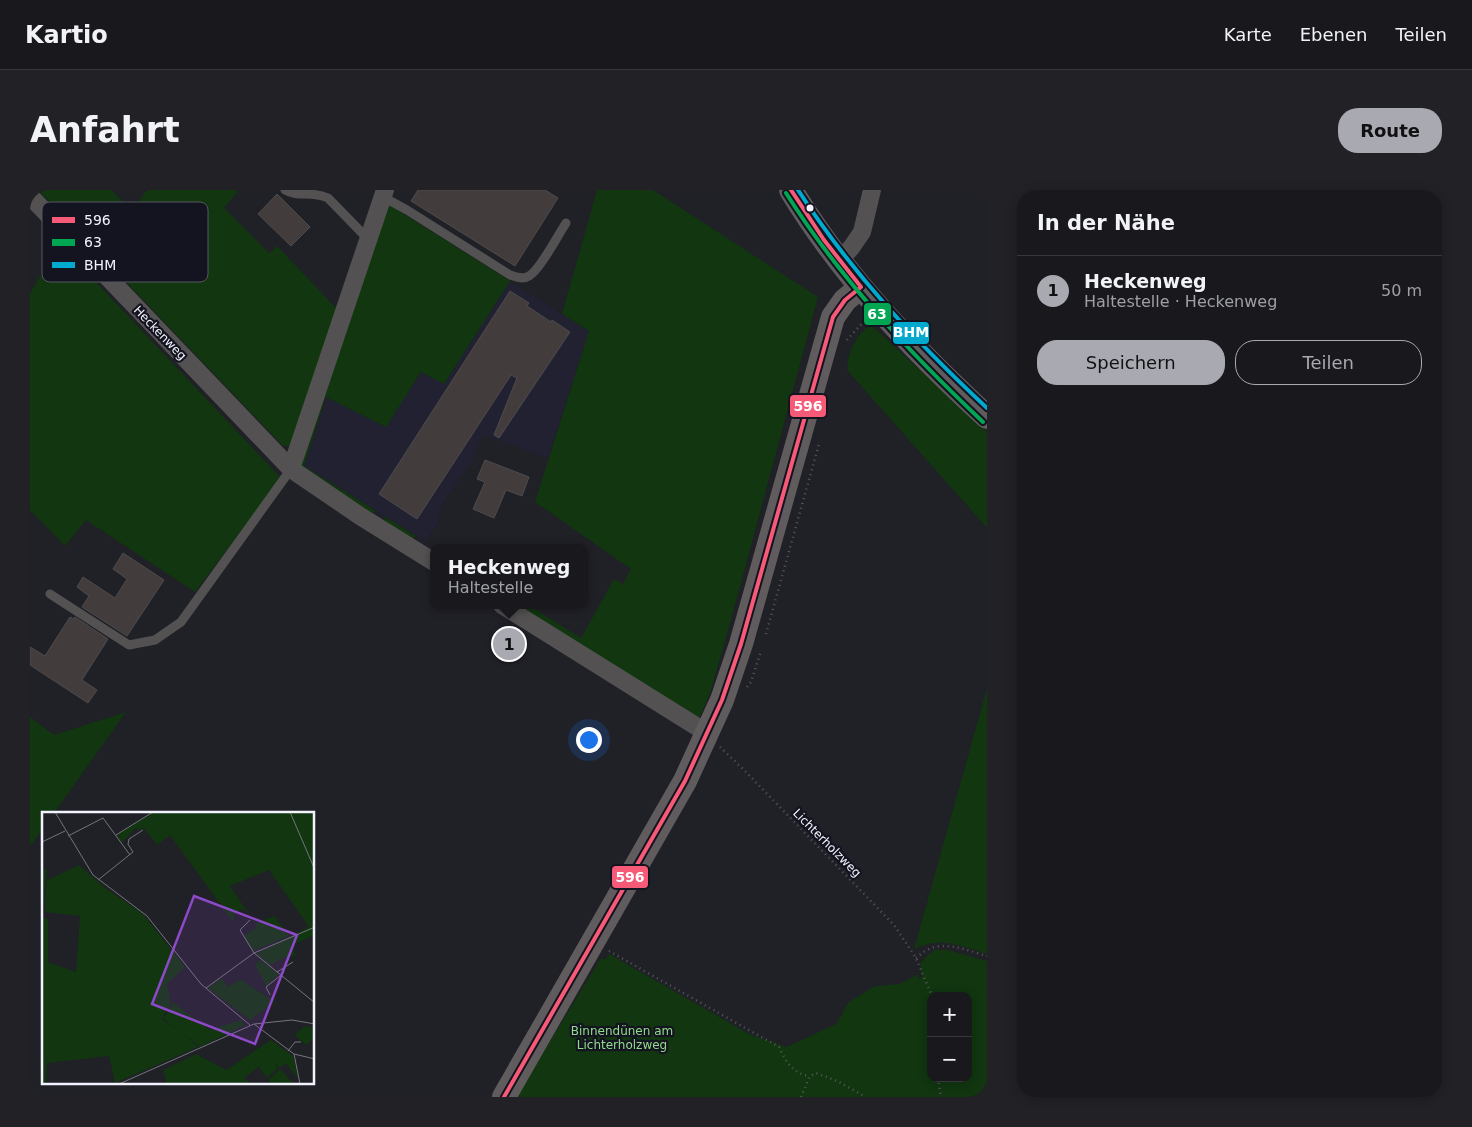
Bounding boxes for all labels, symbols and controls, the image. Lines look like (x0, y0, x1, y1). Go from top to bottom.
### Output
text: Kartio (25, 21, 108, 49)
text: Karte (1224, 24, 1272, 45)
text: Ebenen (1300, 24, 1368, 45)
text: Teilen (1396, 24, 1447, 45)
button: Route (1338, 108, 1442, 153)
text: Anfahrt (30, 110, 180, 150)
legend (42, 202, 208, 282)
unlabelled marker (805, 203, 815, 213)
text: In der Nähe (1037, 211, 1175, 235)
text: 596 (84, 212, 111, 228)
text: 63 (84, 234, 102, 250)
text: BHM (84, 257, 116, 273)
text: Heckenweg (1084, 270, 1207, 292)
text: 1 (1047, 281, 1059, 300)
text: 50 m (1381, 281, 1422, 300)
text: Haltestelle · Heckenweg (1084, 292, 1277, 311)
line badge: 63 (863, 302, 892, 326)
street label: Heckenweg (131, 303, 189, 363)
text: 63 (867, 306, 887, 322)
line badge: BHM (892, 321, 930, 345)
text: BHM (893, 324, 929, 340)
button: Speichern (1037, 340, 1225, 385)
button: Teilen (1235, 340, 1422, 385)
line badge: 596 (789, 394, 827, 418)
text: 596 (793, 398, 823, 414)
popup (430, 544, 588, 609)
text: Heckenweg (448, 556, 570, 578)
text: Haltestelle (448, 578, 533, 597)
pin: 1 (493, 625, 525, 663)
your location (576, 727, 602, 753)
street label: Lichterholzweg (790, 806, 864, 880)
inset map (42, 812, 315, 1084)
line badge: 596 (611, 865, 649, 889)
text: 596 (615, 869, 645, 885)
map controls (927, 992, 972, 1082)
button: + (927, 992, 972, 1037)
park label: Binnendünen am Lichterholzweg (571, 1024, 673, 1052)
button: − (927, 1037, 972, 1082)

